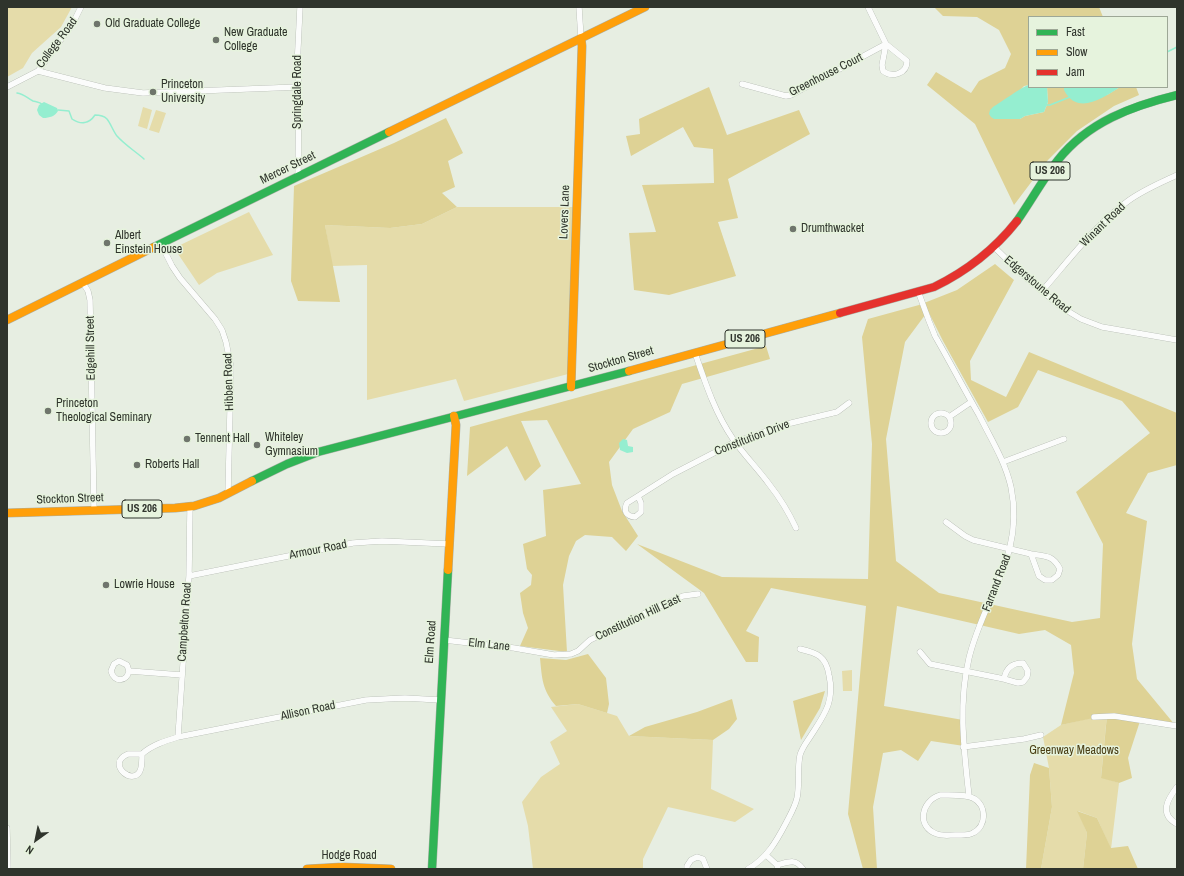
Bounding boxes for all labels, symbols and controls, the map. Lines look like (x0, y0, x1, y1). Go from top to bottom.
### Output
street label: College Road (33, 15, 81, 71)
legend (1028, 16, 1168, 88)
place label: Old Graduate College (105, 17, 200, 31)
marker: Old Graduate College (92, 19, 102, 29)
text: Fast (1066, 24, 1085, 40)
place label: New Graduate College (224, 26, 287, 54)
marker: New Graduate College (211, 35, 221, 45)
text: Slow (1066, 44, 1087, 60)
street label: Greenhouse Court (787, 50, 865, 100)
street label: Springdale Road (291, 55, 305, 129)
text: Jam (1066, 64, 1085, 80)
place label: Princeton University (161, 78, 205, 106)
marker: Princeton University (148, 87, 158, 97)
street label: Mercer Street (258, 148, 318, 188)
road number: US 206 (1030, 162, 1070, 180)
street label: Lovers Lane (557, 185, 573, 239)
street label: Winant Road (1077, 200, 1129, 250)
place label: Drumthwacket (801, 222, 864, 236)
marker: Drumthwacket (788, 224, 798, 234)
place label: Albert Einstein House (115, 229, 182, 257)
marker: Albert Einstein House (102, 238, 112, 248)
street label: Edgerstoune Road (1001, 253, 1073, 317)
street label: Edgehill Street (83, 316, 99, 380)
road number: US 206 (725, 330, 765, 348)
street label: Stockton Street (587, 344, 655, 376)
street label: Hibben Road (221, 353, 237, 411)
place label: Princeton Theological Seminary (56, 397, 152, 425)
marker: Princeton Theological Seminary (43, 406, 53, 416)
street label: Constitution Drive (712, 417, 792, 459)
place label: Whiteley Gymnasium (265, 431, 318, 459)
place label: Tennent Hall (195, 432, 250, 446)
marker: Tennent Hall (182, 434, 192, 444)
marker: Whiteley Gymnasium (252, 440, 262, 450)
place label: Roberts Hall (145, 458, 199, 472)
marker: Roberts Hall (132, 460, 142, 470)
street label: Stockton Street (36, 491, 104, 507)
road number: US 206 (122, 500, 162, 518)
street label: Armour Road (288, 537, 348, 563)
street label: Farrand Road (979, 552, 1015, 614)
place label: Lowrie House (114, 578, 175, 592)
marker: Lowrie House (101, 580, 111, 590)
street label: Campbelton Road (175, 582, 195, 662)
street label: Constitution Hill East (593, 592, 683, 644)
street label: Elm Road (422, 620, 440, 664)
street label: Elm Lane (468, 636, 510, 654)
street label: Allison Road (279, 698, 337, 724)
park label: Greenway Meadows (1029, 744, 1119, 758)
north arrow (16, 820, 56, 860)
text: N (23, 842, 36, 858)
street label: Hodge Road (321, 849, 377, 863)

